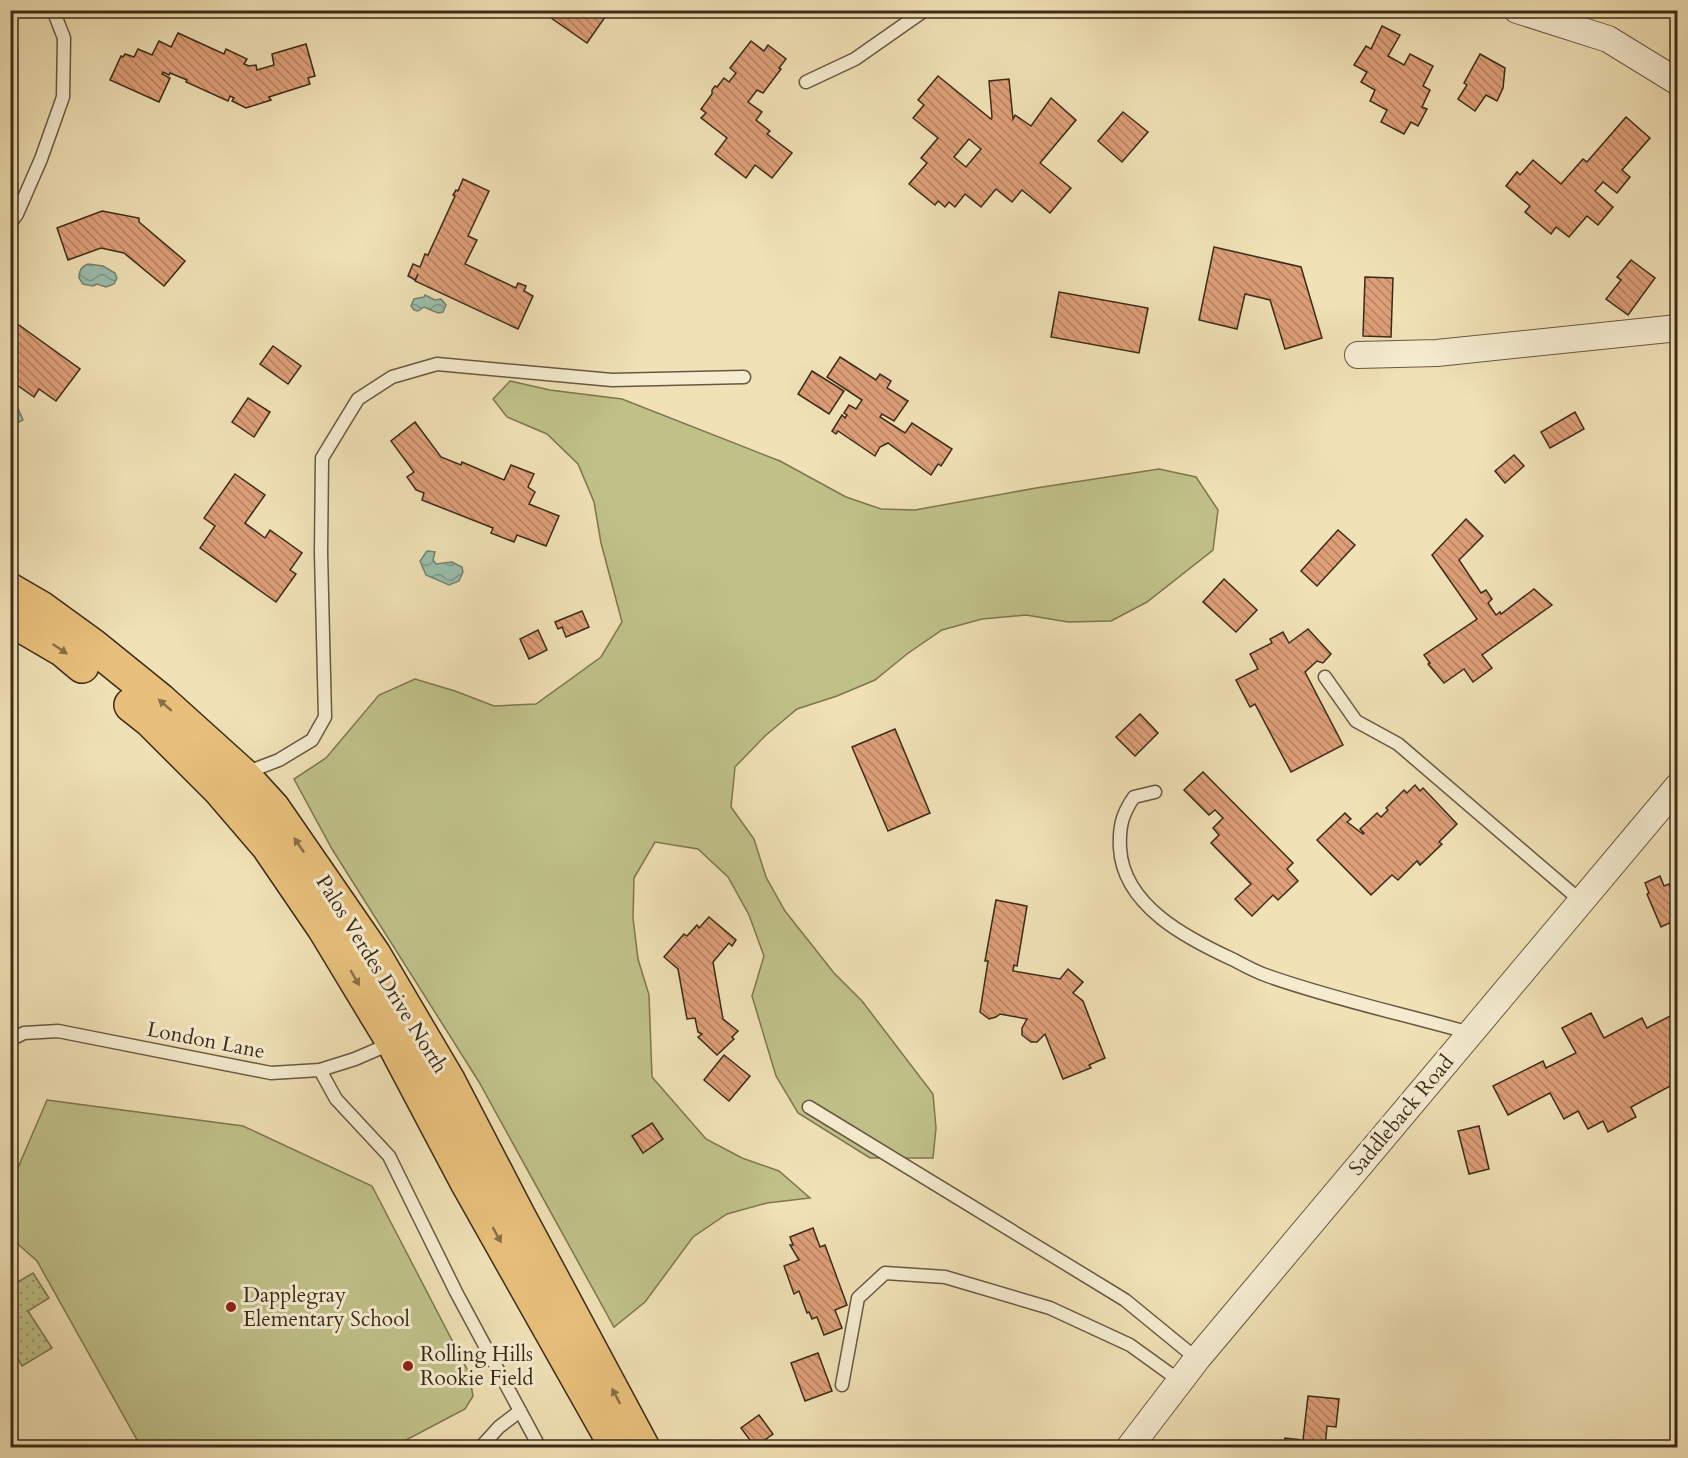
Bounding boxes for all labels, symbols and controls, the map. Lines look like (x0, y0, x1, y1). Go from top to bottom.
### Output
one-way arrow (52, 644, 69, 655)
one-way arrow (158, 699, 173, 712)
one-way arrow (294, 837, 305, 853)
street label: Palos Verdes Drive North (309, 870, 455, 1079)
one-way arrow (350, 970, 360, 987)
street label: London Lane (145, 1015, 267, 1066)
street label: Saddleback Road (1342, 1049, 1461, 1182)
one-way arrow (492, 1227, 502, 1244)
place label: Dapplegray Elementary School (243, 1281, 410, 1334)
marker: Dapplegray Elementary School (224, 1300, 238, 1314)
place label: Rolling Hills Rookie Field (420, 1340, 534, 1393)
marker: Rolling Hills Rookie Field (401, 1359, 415, 1373)
one-way arrow (611, 1387, 621, 1404)

